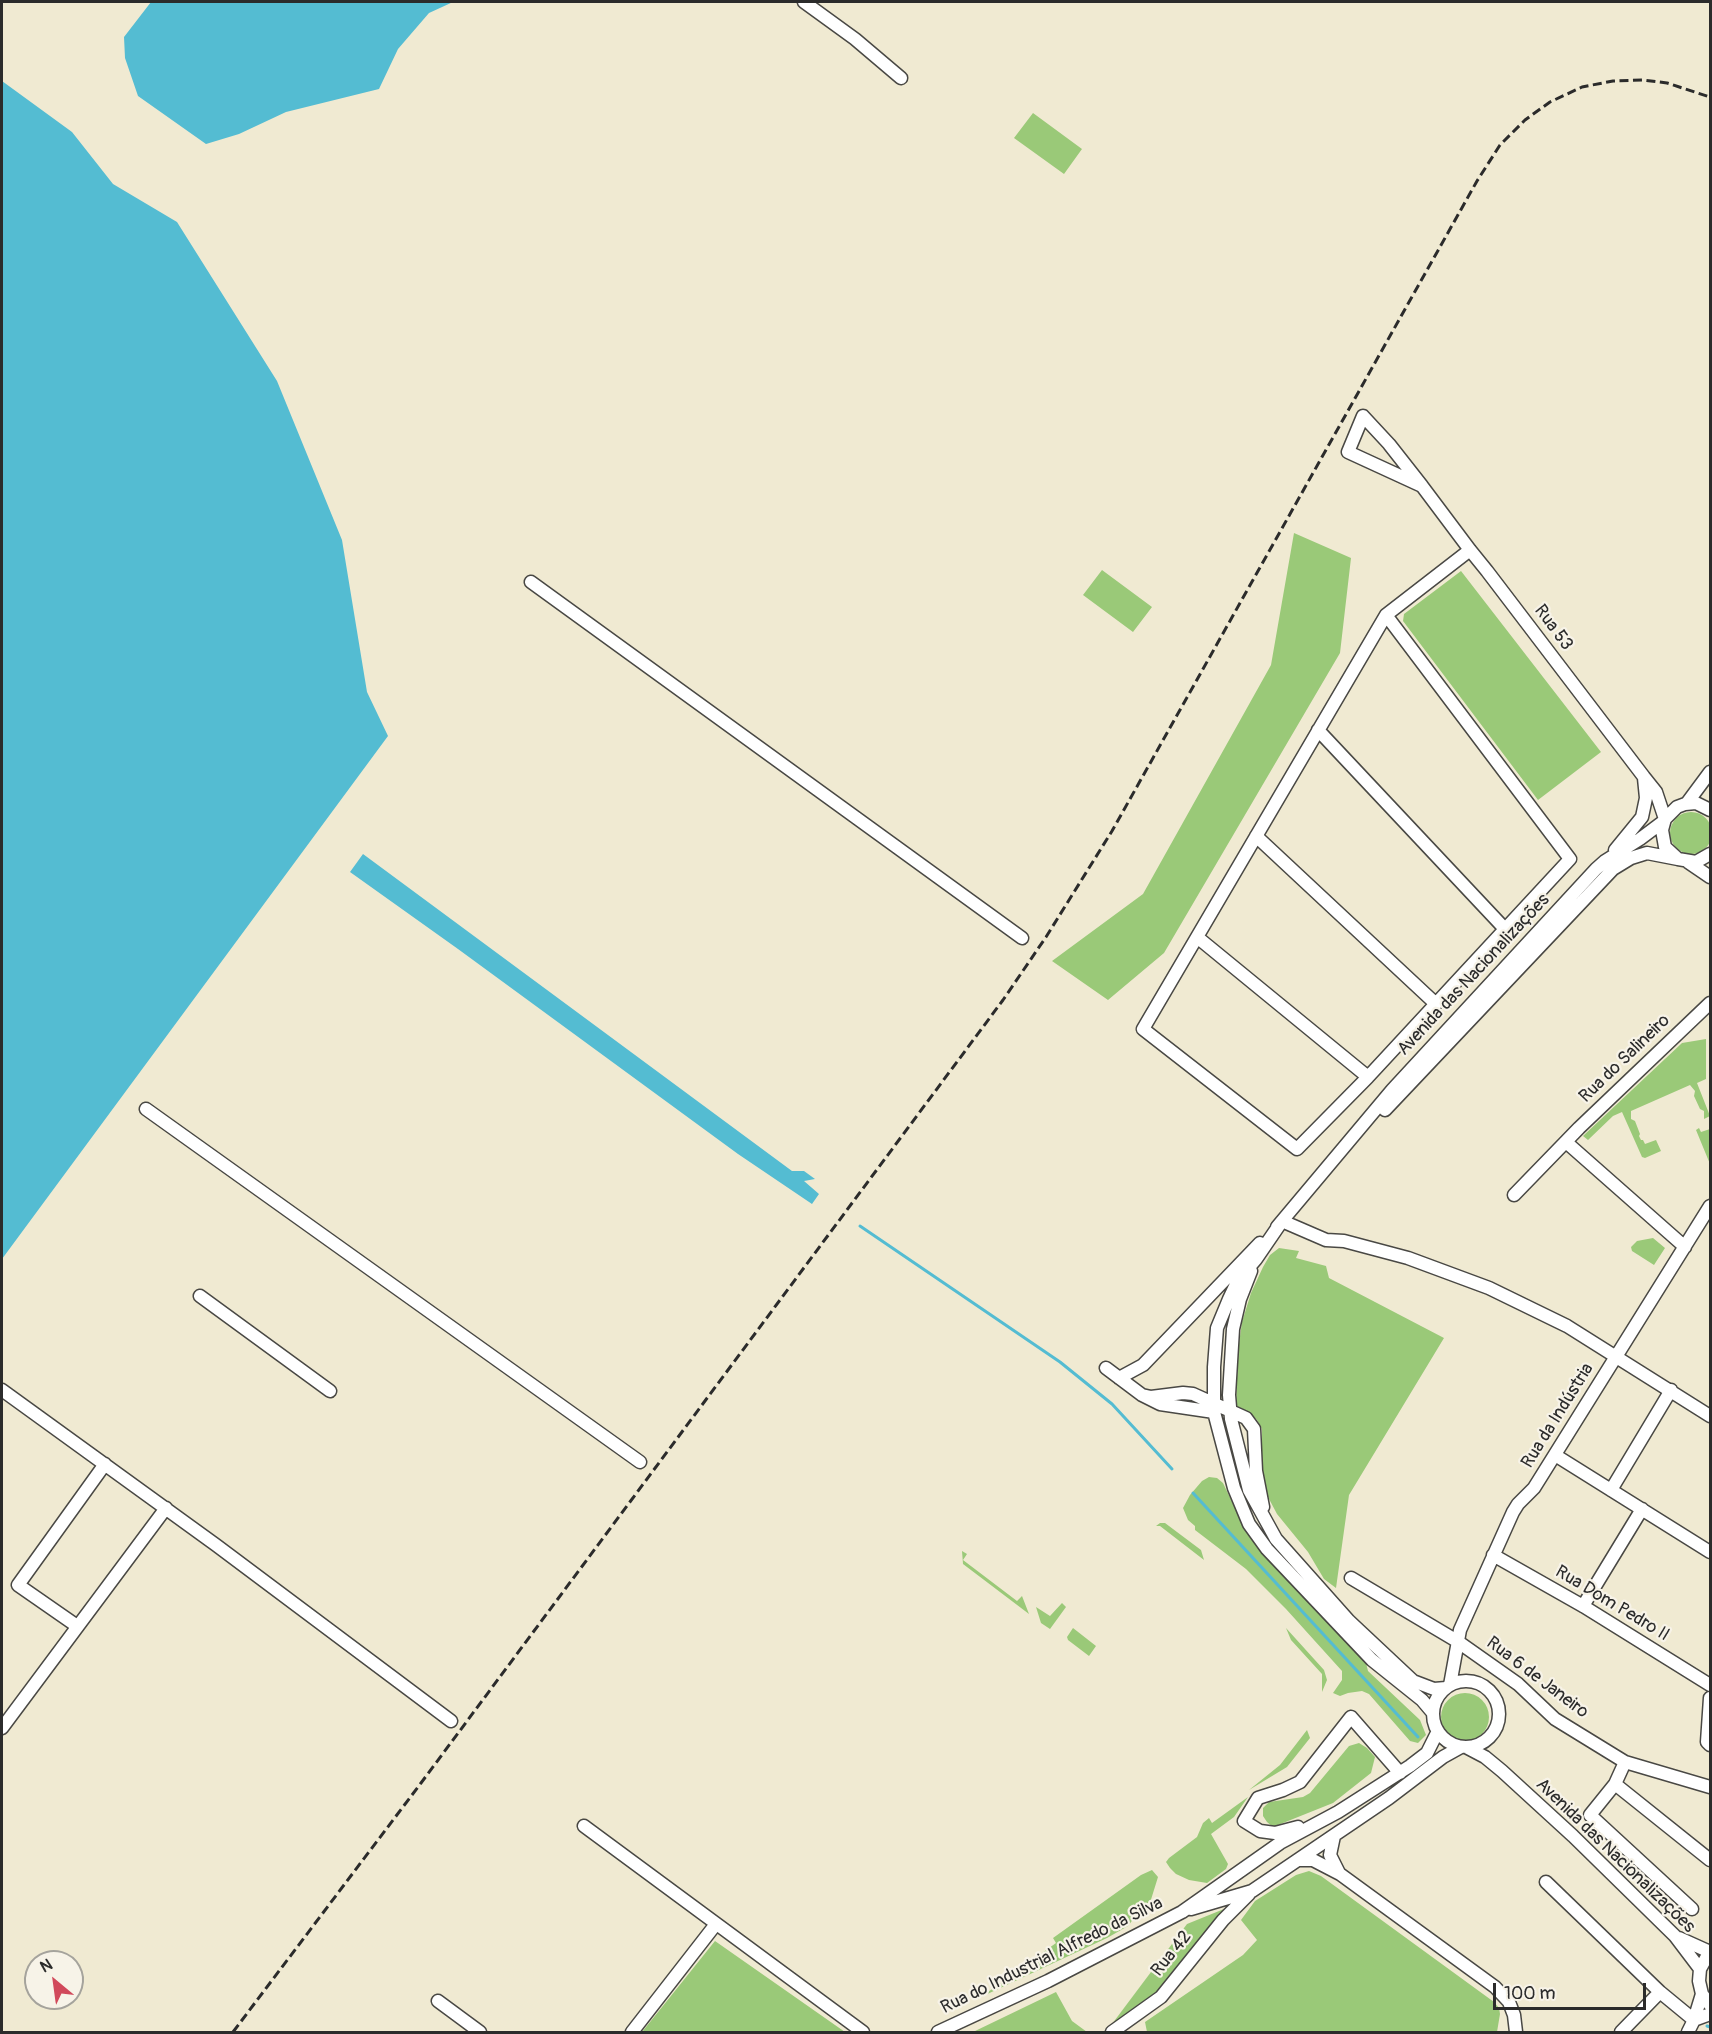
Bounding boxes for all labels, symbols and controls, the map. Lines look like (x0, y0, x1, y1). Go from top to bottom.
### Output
street label: Rua 53 (1529, 601, 1577, 655)
street label: Avenida das Nacionalizações (1393, 890, 1555, 1060)
street label: Rua do Salineiro (1575, 1010, 1675, 1108)
street label: Rua da Indústria (1517, 1360, 1599, 1472)
street label: Rua Dom Pedro II (1551, 1561, 1673, 1647)
street label: Rua 6 de Janeiro (1482, 1633, 1592, 1723)
street label: Avenida das Nacionalizações (1531, 1774, 1699, 1938)
street label: Rua do Industrial Alfredo da Silva (938, 1893, 1166, 2019)
street label: Rua 42 (1147, 1927, 1197, 1981)
north arrow (24, 1950, 84, 2010)
text: N (37, 1955, 56, 1977)
scale bar (1496, 1971, 1649, 2009)
text: 100 m (1504, 1982, 1556, 2005)

